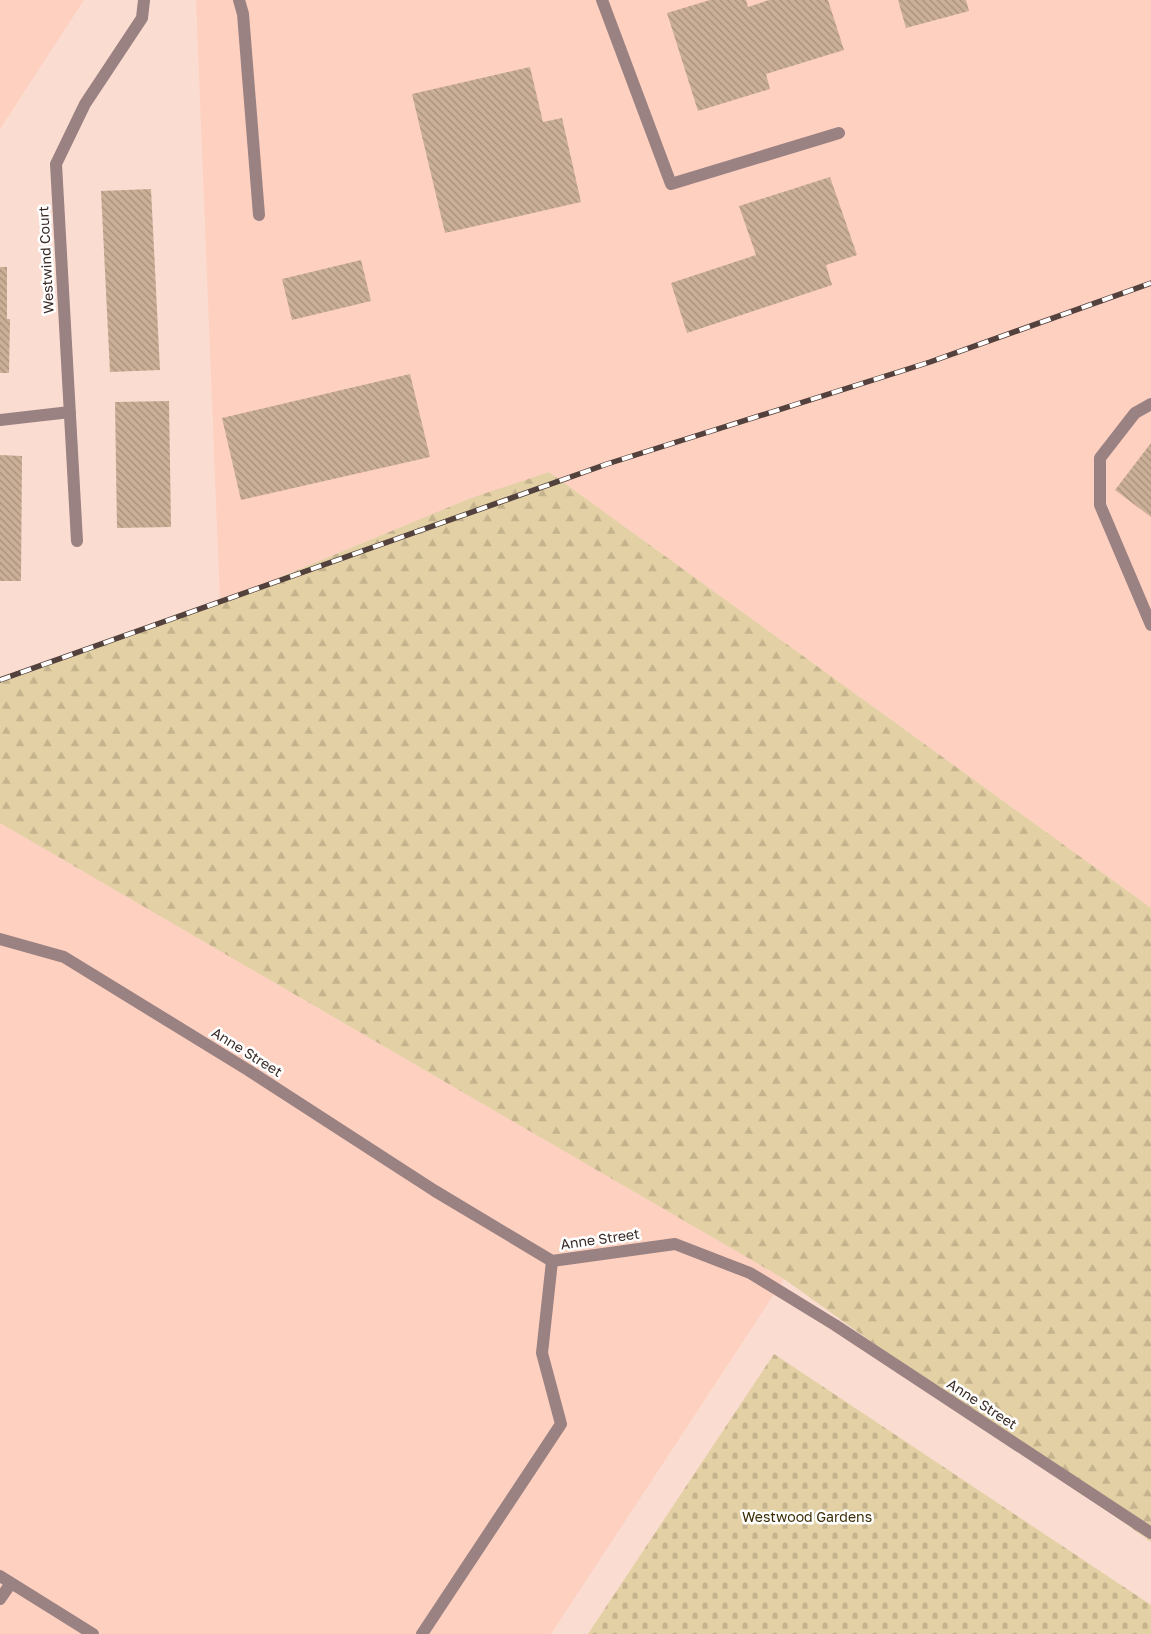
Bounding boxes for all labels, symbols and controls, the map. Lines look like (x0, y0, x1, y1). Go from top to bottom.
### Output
street label: Westwind Court (34, 206, 57, 314)
street label: Anne Street (209, 1023, 286, 1080)
street label: Anne Street (559, 1225, 641, 1252)
street label: Anne Street (944, 1375, 1020, 1432)
park label: Westwood Gardens (742, 1508, 872, 1525)

